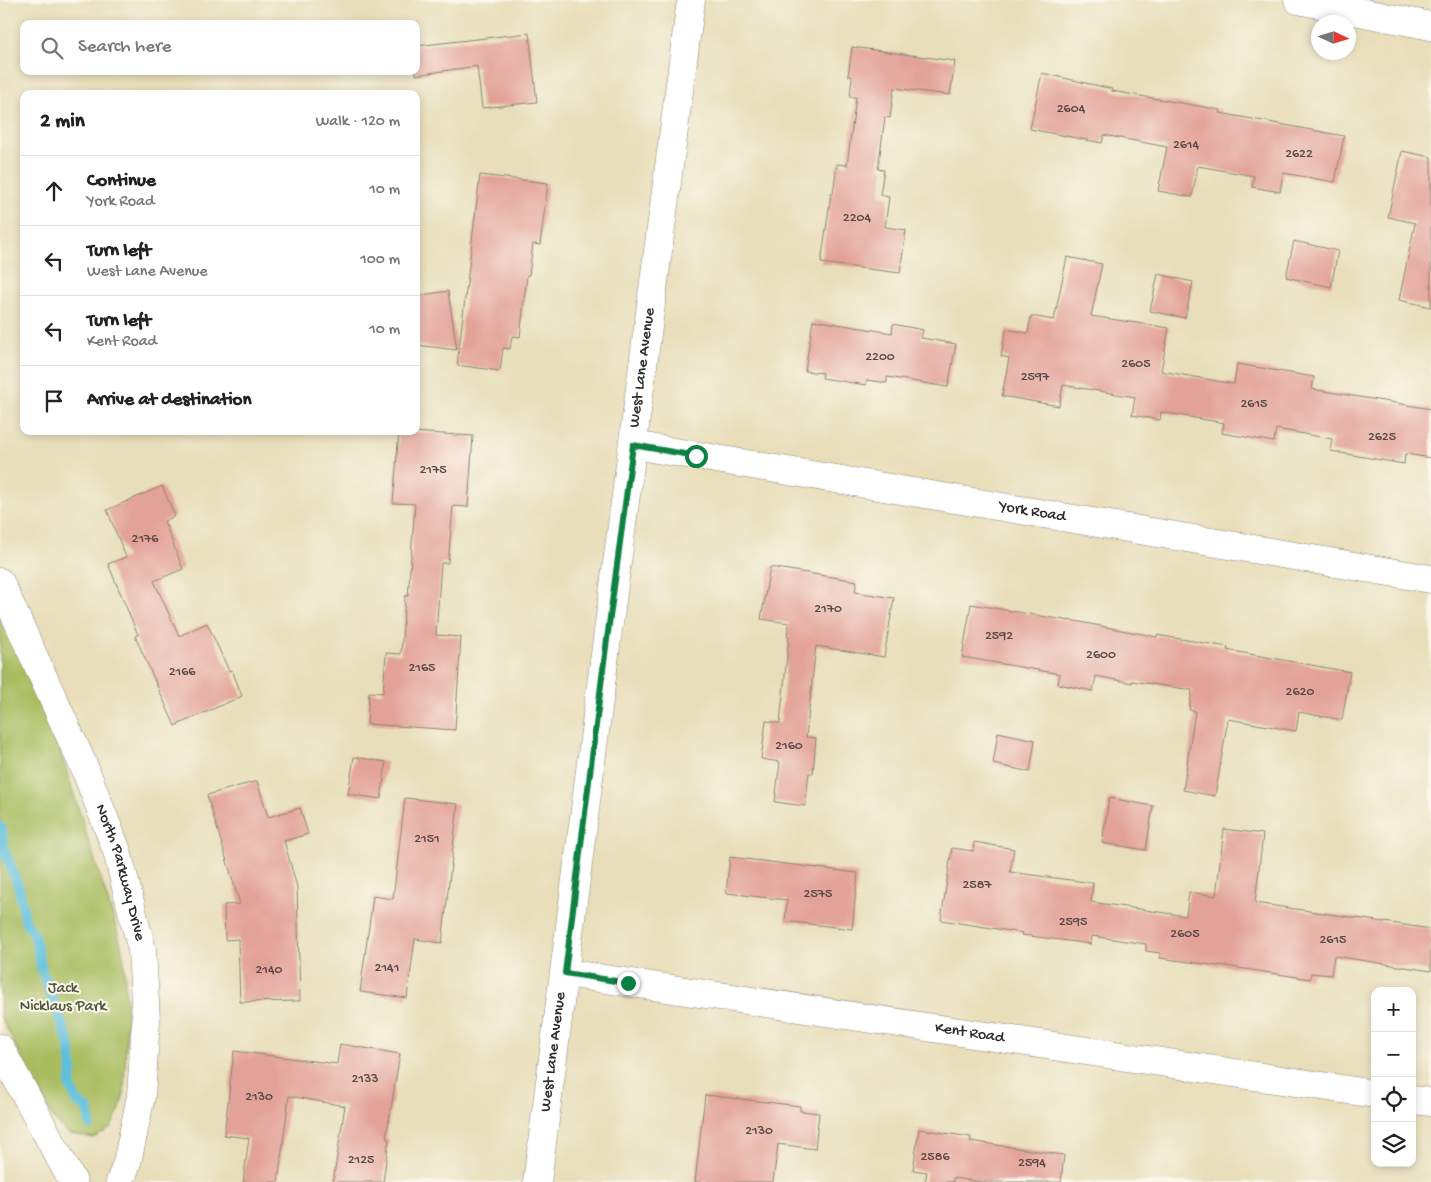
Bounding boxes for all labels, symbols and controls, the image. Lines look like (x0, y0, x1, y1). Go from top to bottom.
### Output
north arrow (1311, 15, 1356, 60)
search box (20, 20, 420, 75)
icon: search (38, 34, 66, 62)
text: Search here (78, 36, 172, 59)
house number: 2604 (1057, 101, 1086, 118)
text: 2 min (40, 110, 85, 135)
text: Walk · 120 m (316, 113, 400, 132)
house number: 2614 (1173, 137, 1199, 154)
house number: 2622 (1285, 146, 1313, 163)
text: Continue (87, 170, 156, 193)
icon: ahead (40, 177, 68, 205)
text: 10 m (369, 181, 400, 200)
text: York Road (87, 193, 154, 212)
house number: 2204 (843, 210, 872, 227)
text: Turn left (87, 240, 151, 263)
icon: left (40, 247, 68, 275)
text: 100 m (360, 251, 400, 270)
text: West Lane Avenue (87, 263, 208, 282)
street label: West Lane Avenue (625, 306, 660, 429)
text: Turn left (87, 310, 151, 333)
icon: left (40, 317, 68, 345)
text: 10 m (369, 321, 400, 340)
text: Kent Road (87, 333, 157, 352)
house number: 2200 (865, 349, 895, 366)
house number: 2605 (1121, 356, 1151, 373)
house number: 2597 (1021, 369, 1050, 386)
icon: arrive (40, 387, 68, 415)
text: Arrive at destination (87, 389, 251, 412)
house number: 2615 (1241, 396, 1267, 413)
house number: 2625 (1368, 429, 1396, 446)
route start (685, 445, 708, 468)
house number: 2175 (419, 462, 447, 479)
street label: York Road (996, 497, 1069, 527)
house number: 2176 (132, 531, 159, 548)
house number: 2170 (814, 601, 842, 618)
house number: 2592 (985, 628, 1013, 645)
house number: 2600 (1086, 647, 1116, 664)
house number: 2165 (409, 660, 435, 677)
house number: 2166 (169, 664, 196, 681)
house number: 2620 (1286, 684, 1314, 701)
house number: 2160 (775, 738, 803, 755)
street label: North Parkway Drive (90, 802, 149, 944)
house number: 2151 (414, 831, 440, 848)
house number: 2587 (962, 877, 992, 894)
house number: 2575 (804, 886, 832, 903)
house number: 2595 (1059, 914, 1087, 931)
house number: 2605 (1170, 926, 1200, 943)
house number: 2615 (1320, 932, 1346, 949)
house number: 2141 (375, 960, 399, 977)
house number: 2140 (255, 962, 283, 979)
route end (617, 972, 640, 995)
park label: Jack Nicklaus Park (20, 980, 108, 1017)
map controls (1371, 987, 1416, 1167)
button: + (1371, 987, 1416, 1032)
street label: West Lane Avenue (537, 990, 571, 1113)
street label: Kent Road (933, 1019, 1007, 1048)
button: − (1371, 1032, 1416, 1077)
house number: 2133 (351, 1071, 379, 1088)
button: locate (1371, 1077, 1416, 1122)
house number: 2130 (245, 1089, 273, 1106)
button: layers (1371, 1122, 1416, 1167)
house number: 2130 (745, 1123, 773, 1140)
house number: 2586 (921, 1149, 950, 1166)
house number: 2125 (348, 1152, 374, 1169)
house number: 2594 (1018, 1155, 1046, 1172)

